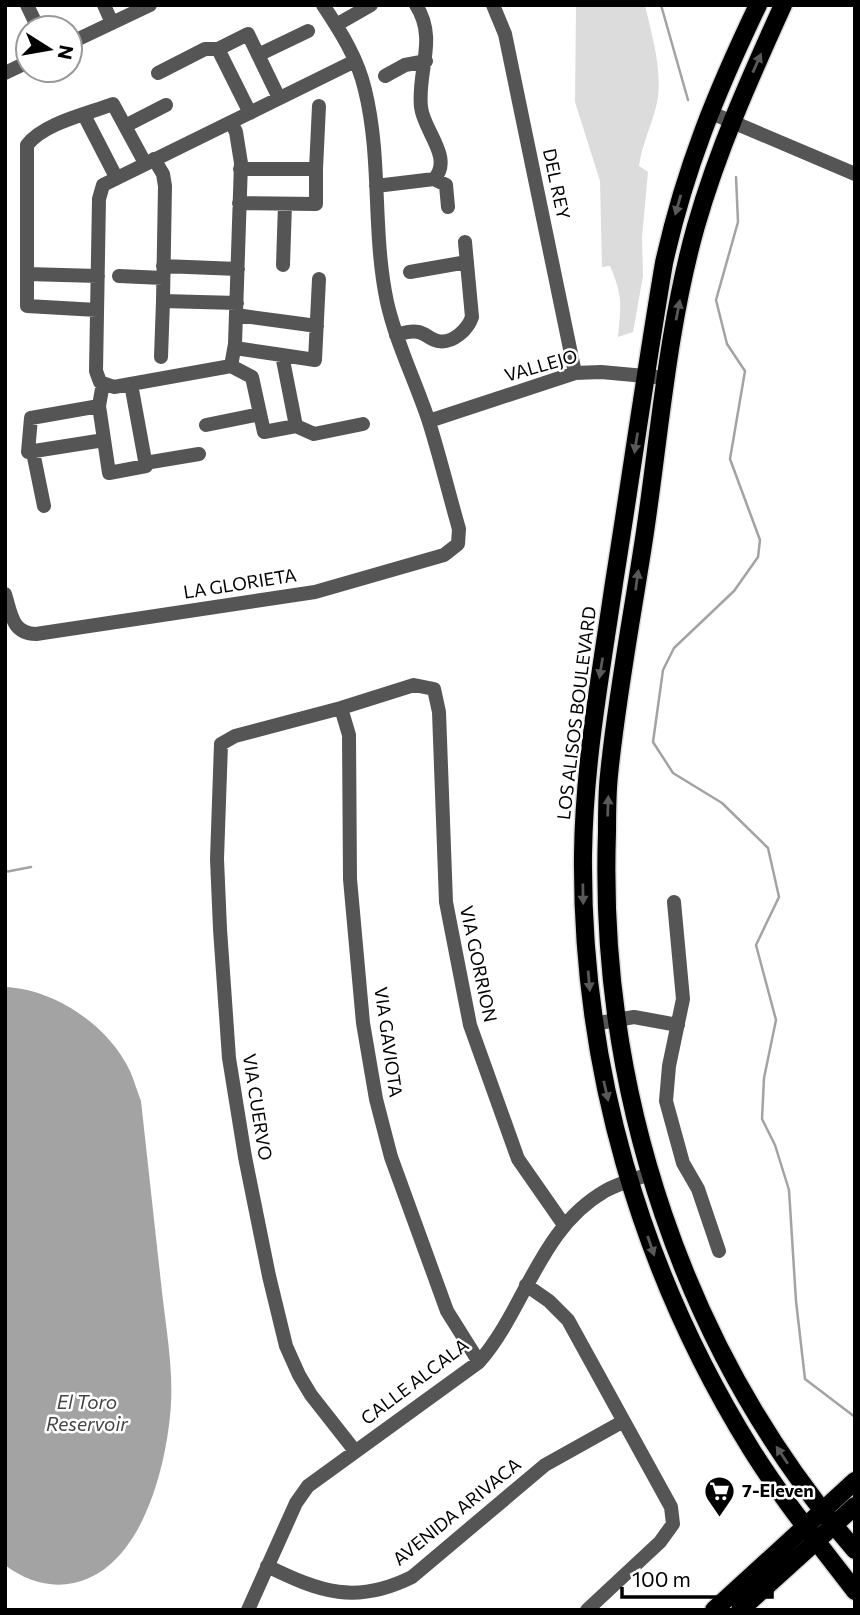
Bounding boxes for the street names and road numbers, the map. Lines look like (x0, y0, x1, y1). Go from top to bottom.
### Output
street label: DEL REY (539, 146, 575, 222)
street label: VALLEJO (502, 344, 580, 386)
street label: LA GLORIETA (182, 563, 298, 603)
street label: LOS ALISOS BOULEVARD (552, 605, 600, 821)
street label: VIA GORRION (456, 904, 502, 1024)
street label: VIA GAVIOTA (370, 985, 408, 1099)
street label: VIA CUERVO (239, 1052, 277, 1162)
street label: CALLE ALCALA (356, 1333, 473, 1429)
street label: AVENIDA ARIVACA (388, 1453, 525, 1570)

